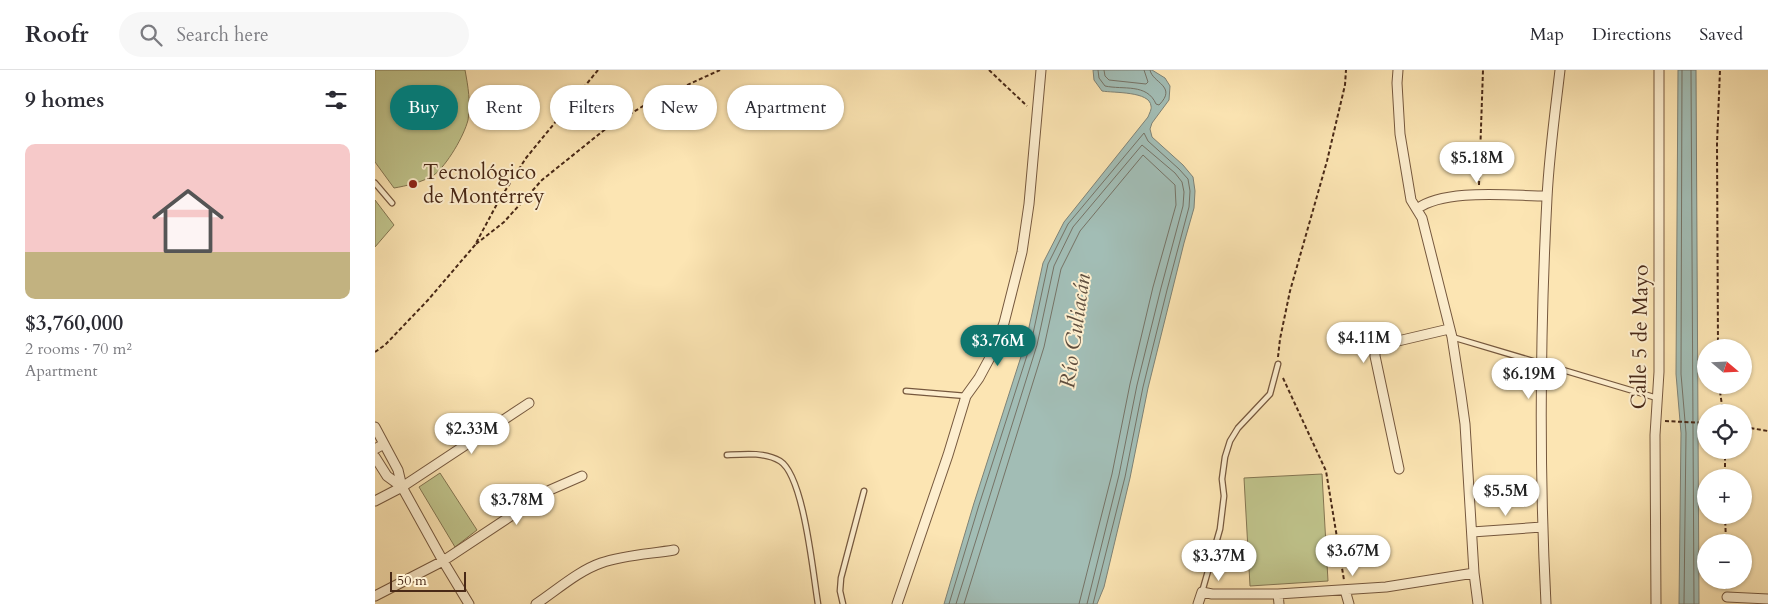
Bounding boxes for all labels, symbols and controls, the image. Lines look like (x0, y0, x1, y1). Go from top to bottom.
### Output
search box (119, 12, 469, 57)
text: Roofr (25, 18, 89, 51)
icon: search (137, 21, 165, 49)
text: Search here (177, 22, 269, 48)
text: Map (1530, 22, 1564, 47)
text: Directions (1592, 22, 1671, 47)
text: Saved (1699, 22, 1743, 47)
chip: Buy (390, 85, 458, 130)
chip: Rent (468, 85, 540, 130)
chip: Filters (550, 85, 633, 130)
chip: New (643, 85, 717, 130)
chip: Apartment (727, 85, 844, 130)
text: 9 homes (25, 86, 104, 115)
icon: filters (322, 86, 350, 114)
pin: $5.18M (1436, 142, 1518, 184)
text: $5.18M (1451, 147, 1503, 169)
place label: Tecnológico de Monterrey (423, 158, 545, 211)
icon: home (143, 176, 233, 266)
marker: Tecnológico de Monterrey (407, 178, 419, 190)
street label: Calle 5 de Mayo (1624, 264, 1656, 410)
water label: Río Culiacán (1052, 272, 1098, 390)
text: $3,760,000 (25, 309, 123, 338)
pin: $4.11M (1323, 322, 1405, 364)
pin: $3.76M (957, 324, 1039, 367)
text: $4.11M (1338, 327, 1390, 349)
text: $3.76M (972, 330, 1024, 352)
text: 2 rooms · 70 m² (25, 338, 132, 360)
north arrow (1697, 339, 1753, 394)
map controls (1697, 339, 1752, 589)
pin: $6.19M (1488, 358, 1570, 400)
text: Apartment (25, 360, 98, 382)
text: $6.19M (1503, 363, 1555, 385)
button: locate (1697, 404, 1752, 459)
pin: $2.33M (431, 412, 513, 455)
text: $2.33M (446, 418, 498, 440)
button: + (1697, 469, 1752, 524)
pin: $5.5M (1471, 474, 1541, 517)
text: $5.5M (1484, 480, 1528, 502)
pin: $3.78M (476, 484, 558, 526)
text: $3.78M (491, 489, 543, 511)
pin: $3.67M (1312, 534, 1394, 577)
button: − (1697, 534, 1752, 589)
pin: $3.37M (1178, 540, 1260, 582)
text: $3.67M (1327, 540, 1379, 562)
text: $3.37M (1193, 545, 1245, 567)
scale bar (390, 569, 466, 592)
text: 50 m (397, 571, 427, 590)

